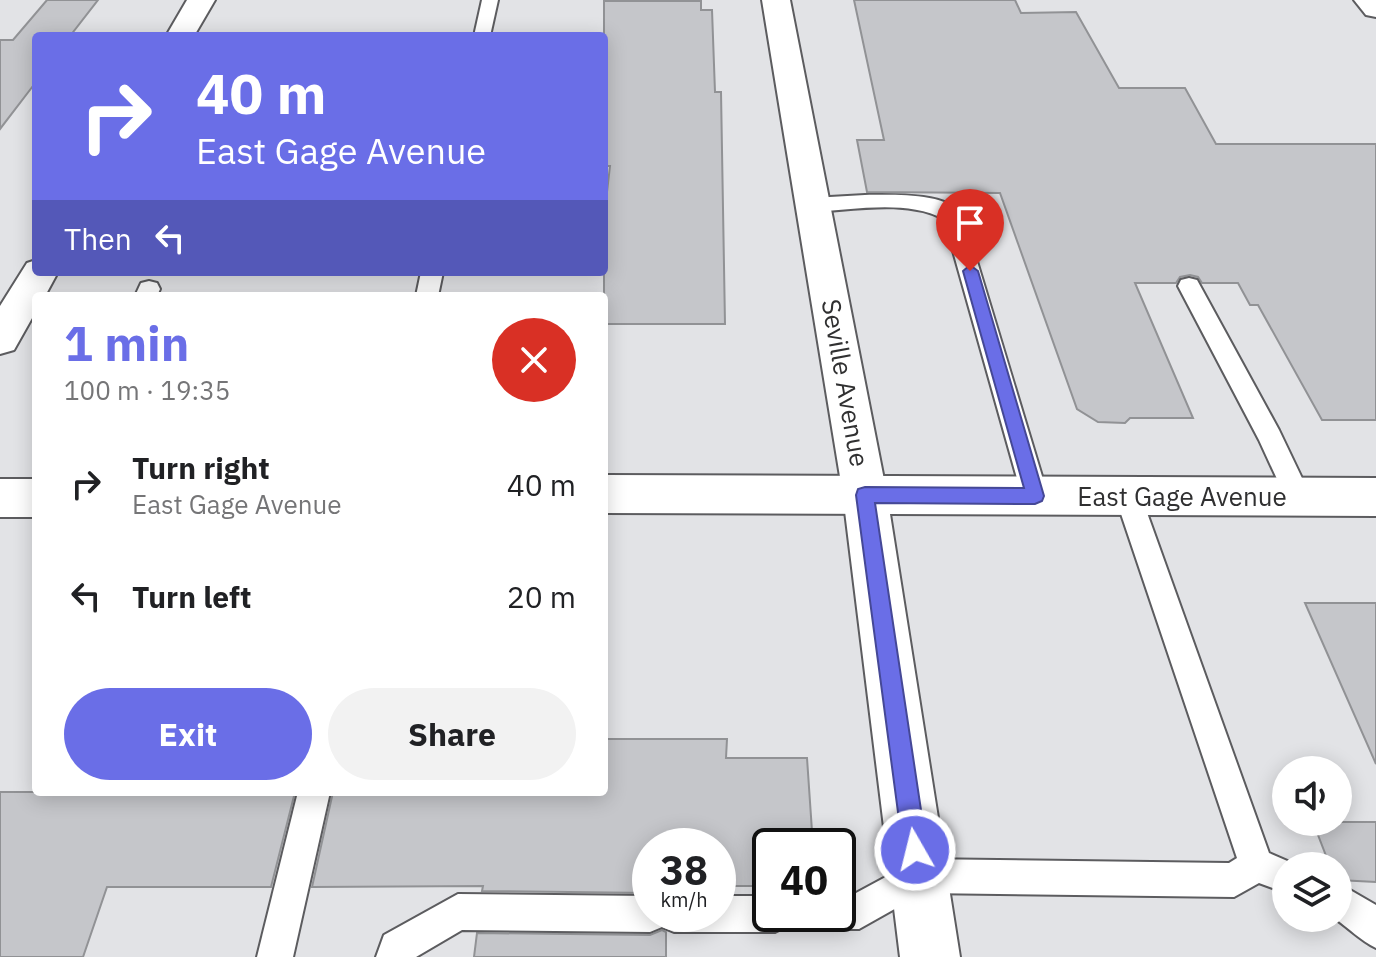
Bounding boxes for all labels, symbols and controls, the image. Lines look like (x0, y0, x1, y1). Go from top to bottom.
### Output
text: 40 m (196, 57, 326, 129)
icon: right (64, 64, 168, 168)
text: East Gage Avenue (196, 127, 486, 174)
pin (936, 189, 1004, 271)
icon: arrive (948, 201, 992, 245)
icon: left (148, 216, 192, 260)
text: Then (64, 219, 132, 258)
street label: Seville Avenue (815, 296, 877, 469)
text: 1 min (64, 312, 189, 374)
button: close (492, 318, 576, 402)
text: 100 m · 19:35 (64, 373, 230, 407)
text: Turn right (132, 448, 270, 487)
icon: right (64, 462, 108, 506)
text: 40 m (507, 465, 576, 504)
street label: East Gage Avenue (1077, 479, 1287, 513)
text: East Gage Avenue (132, 487, 342, 521)
icon: left (64, 574, 108, 618)
text: Turn left (132, 577, 251, 616)
text: 20 m (507, 577, 576, 616)
button: Exit (64, 688, 312, 780)
button: Share (328, 688, 576, 780)
map controls (1272, 756, 1352, 932)
button: sound (1272, 756, 1352, 836)
position arrow (873, 808, 957, 892)
speed limit sign: 40 (752, 828, 856, 932)
text: 38 (660, 844, 708, 896)
button: layers (1272, 852, 1352, 932)
text: km/h (660, 886, 708, 913)

